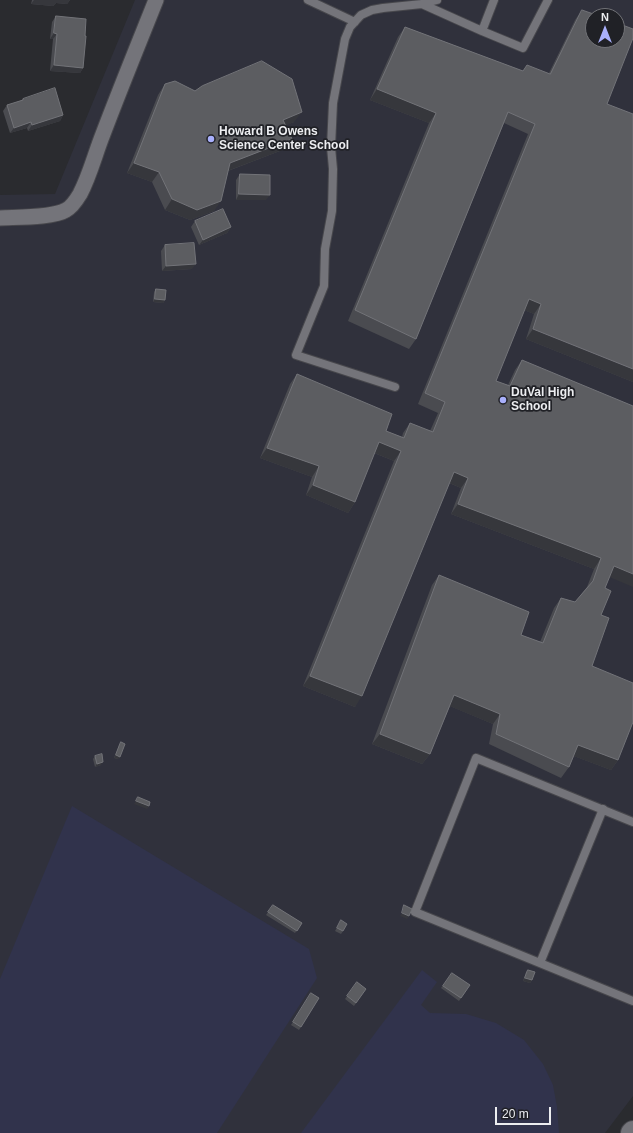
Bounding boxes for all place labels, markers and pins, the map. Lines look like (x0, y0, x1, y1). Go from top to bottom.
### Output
place label: Howard B Owens Science Center School (219, 125, 349, 153)
marker: Howard B Owens Science Center School (206, 134, 216, 144)
place label: DuVal High School (511, 386, 574, 414)
marker: DuVal High School (498, 395, 508, 405)

